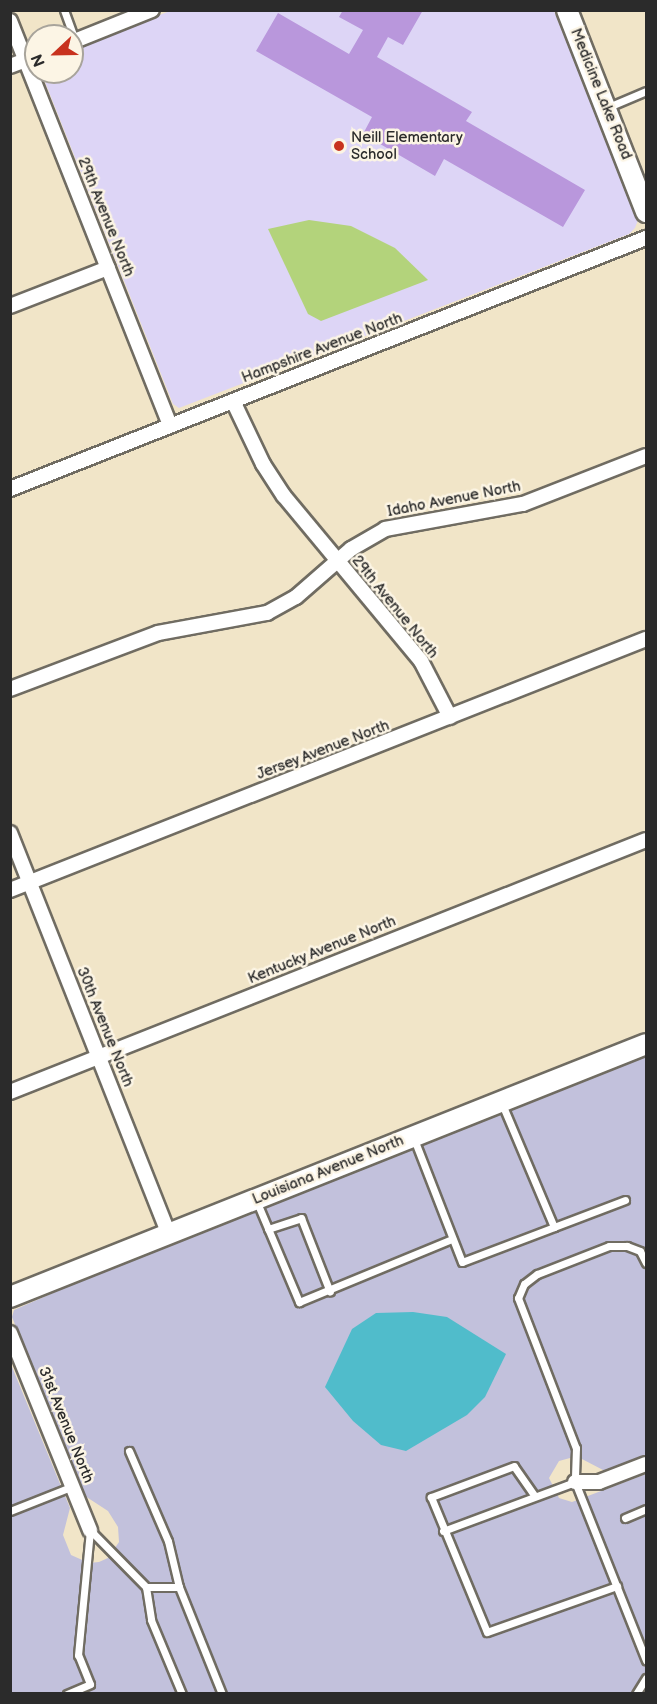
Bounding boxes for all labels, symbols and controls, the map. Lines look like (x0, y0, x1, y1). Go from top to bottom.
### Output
north arrow (24, 24, 84, 84)
street label: Medicine Lake Road (566, 26, 636, 162)
text: N (28, 51, 50, 69)
place label: Neill Elementary School (351, 128, 463, 163)
marker: Neill Elementary School (332, 139, 346, 153)
street label: 29th Avenue North (74, 155, 138, 279)
street label: Hampshire Avenue North (239, 309, 405, 387)
street label: Idaho Avenue North (386, 477, 522, 521)
street label: 29th Avenue North (348, 552, 442, 662)
street label: Jersey Avenue North (254, 716, 392, 784)
street label: Kentucky Avenue North (245, 912, 399, 988)
street label: 30th Avenue North (73, 964, 137, 1090)
street label: Louisiana Avenue North (250, 1131, 406, 1209)
street label: 31st Avenue North (34, 1364, 98, 1486)

